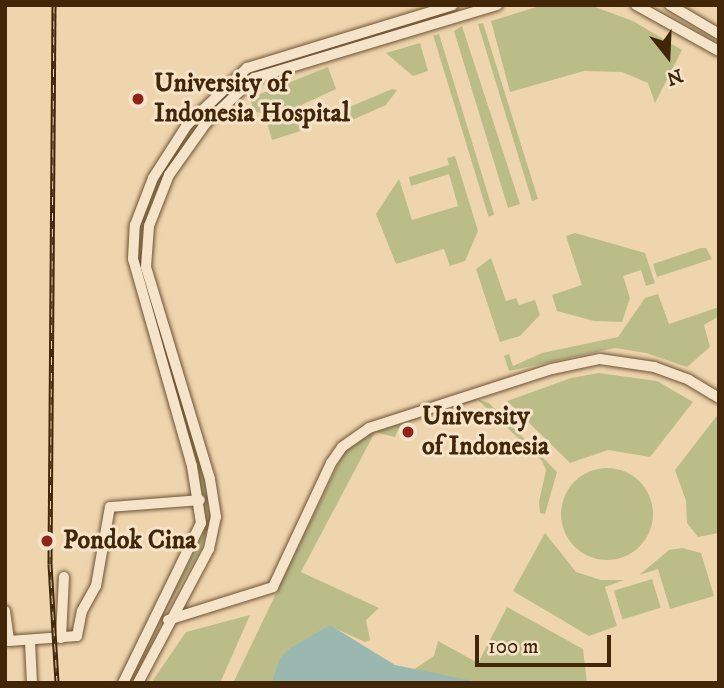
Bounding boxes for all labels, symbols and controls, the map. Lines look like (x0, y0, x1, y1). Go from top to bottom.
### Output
north arrow (633, 21, 703, 91)
text: N (664, 63, 686, 90)
place label: University of Indonesia Hospital (154, 68, 350, 130)
marker: University of Indonesia Hospital (128, 89, 148, 109)
place label: University of Indonesia (422, 401, 549, 462)
marker: University of Indonesia (400, 424, 416, 440)
place label: Pondok Cina (63, 525, 196, 557)
marker: Pondok Cina (37, 531, 57, 551)
scale bar (479, 622, 616, 666)
text: 100 m (488, 634, 539, 660)

